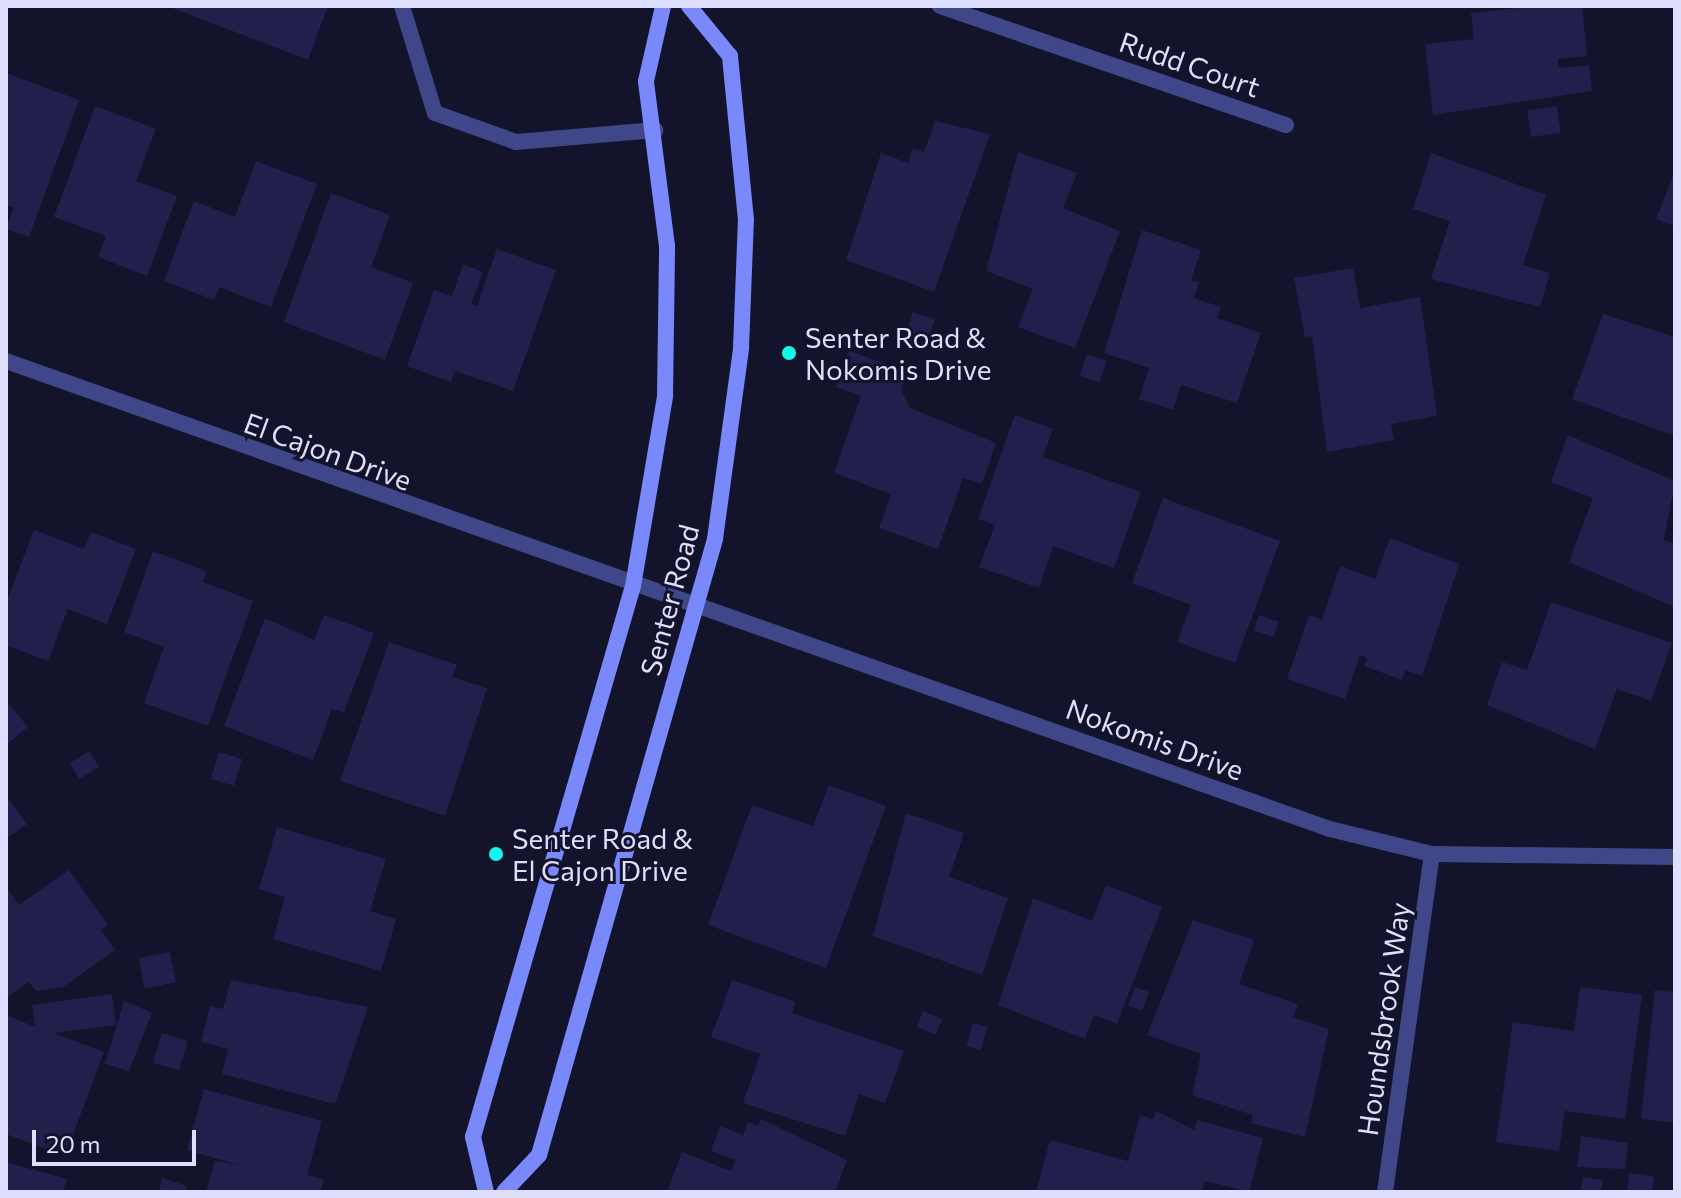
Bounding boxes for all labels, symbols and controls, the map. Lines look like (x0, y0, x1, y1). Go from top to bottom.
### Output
street label: Rudd Court (1115, 24, 1265, 104)
place label: Senter Road & Nokomis Drive (805, 320, 991, 386)
marker: Senter Road & Nokomis Drive (780, 344, 798, 362)
street label: El Cajon Drive (240, 405, 416, 497)
street label: Senter Road (633, 521, 705, 679)
street label: Nokomis Drive (1062, 691, 1248, 787)
place label: Senter Road & El Cajon Drive (512, 821, 693, 887)
marker: Senter Road & El Cajon Drive (487, 845, 505, 863)
street label: Houndsbrook Way (1350, 900, 1416, 1138)
scale bar (36, 1114, 200, 1164)
text: 20 m (46, 1129, 100, 1158)

